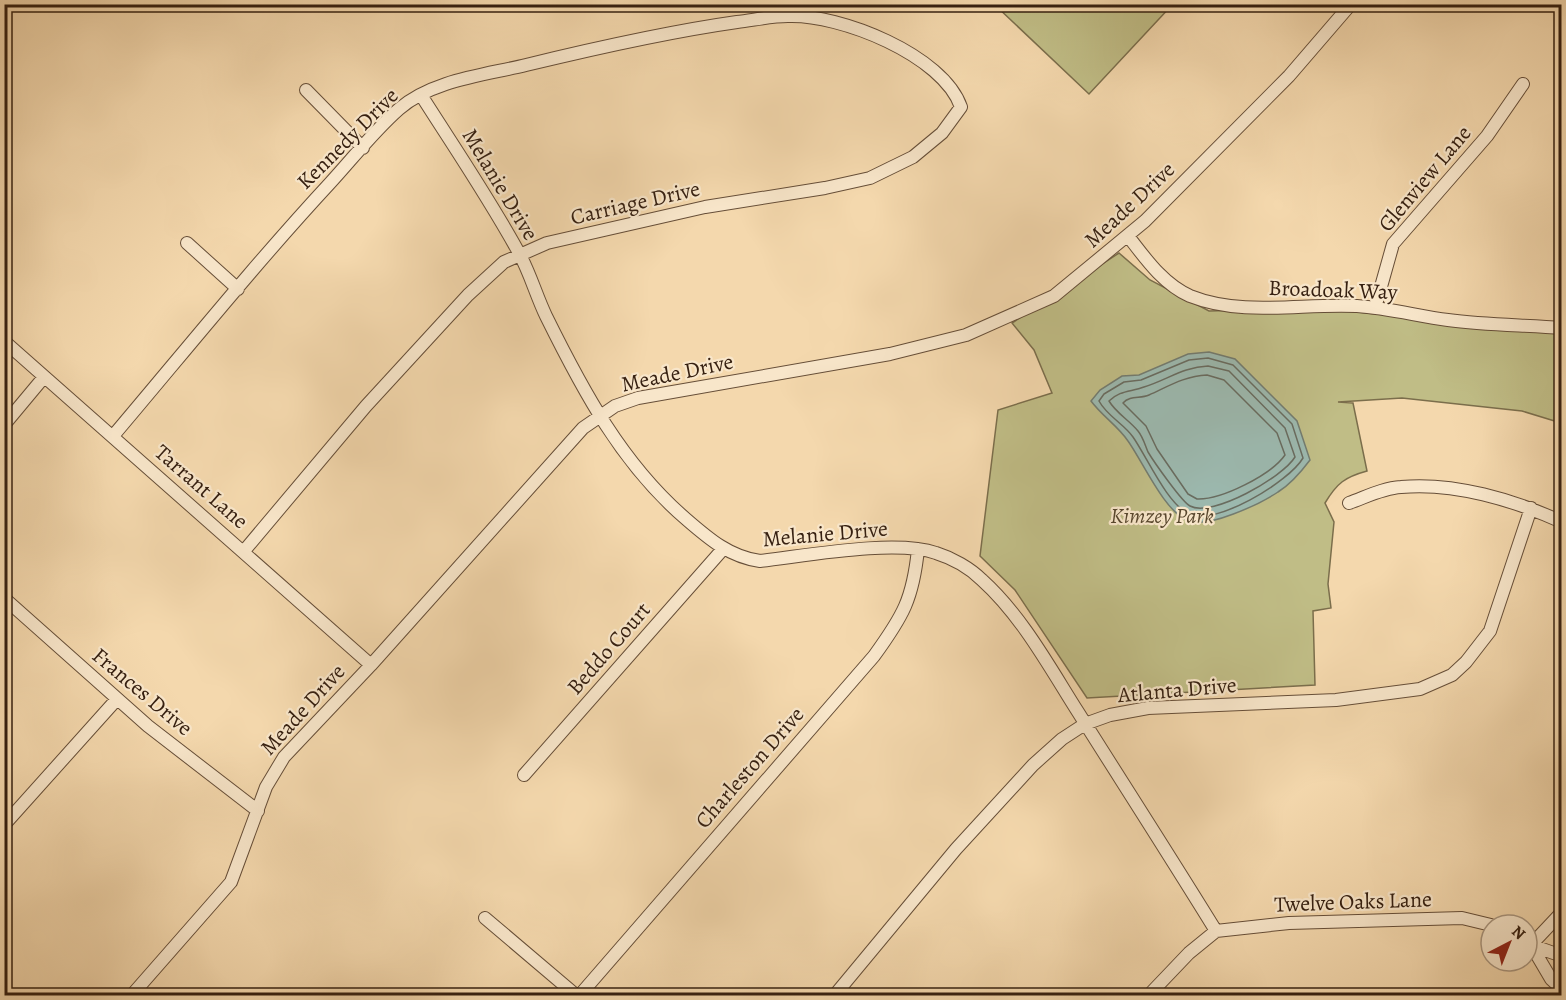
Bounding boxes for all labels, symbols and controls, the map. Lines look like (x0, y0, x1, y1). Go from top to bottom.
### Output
street label: Kennedy Drive (290, 81, 405, 196)
street label: Glenview Lane (1371, 119, 1478, 238)
street label: Melanie Drive (455, 123, 545, 246)
street label: Meade Drive (1078, 155, 1181, 254)
street label: Carriage Drive (568, 174, 703, 232)
street label: Broadoak Way (1268, 273, 1398, 307)
street label: Meade Drive (618, 346, 736, 399)
street label: Tarrant Lane (148, 438, 255, 536)
park label: Kimzey Park (1110, 501, 1214, 531)
street label: Melanie Drive (761, 514, 889, 554)
street label: Beddo Court (560, 596, 657, 701)
street label: Frances Drive (86, 641, 199, 743)
street label: Meade Drive (254, 657, 352, 762)
street label: Atlanta Drive (1115, 670, 1238, 710)
street label: Charleston Drive (688, 700, 811, 835)
street label: Twelve Oaks Lane (1274, 884, 1432, 920)
north arrow (1479, 913, 1539, 973)
text: N (1507, 921, 1530, 945)

